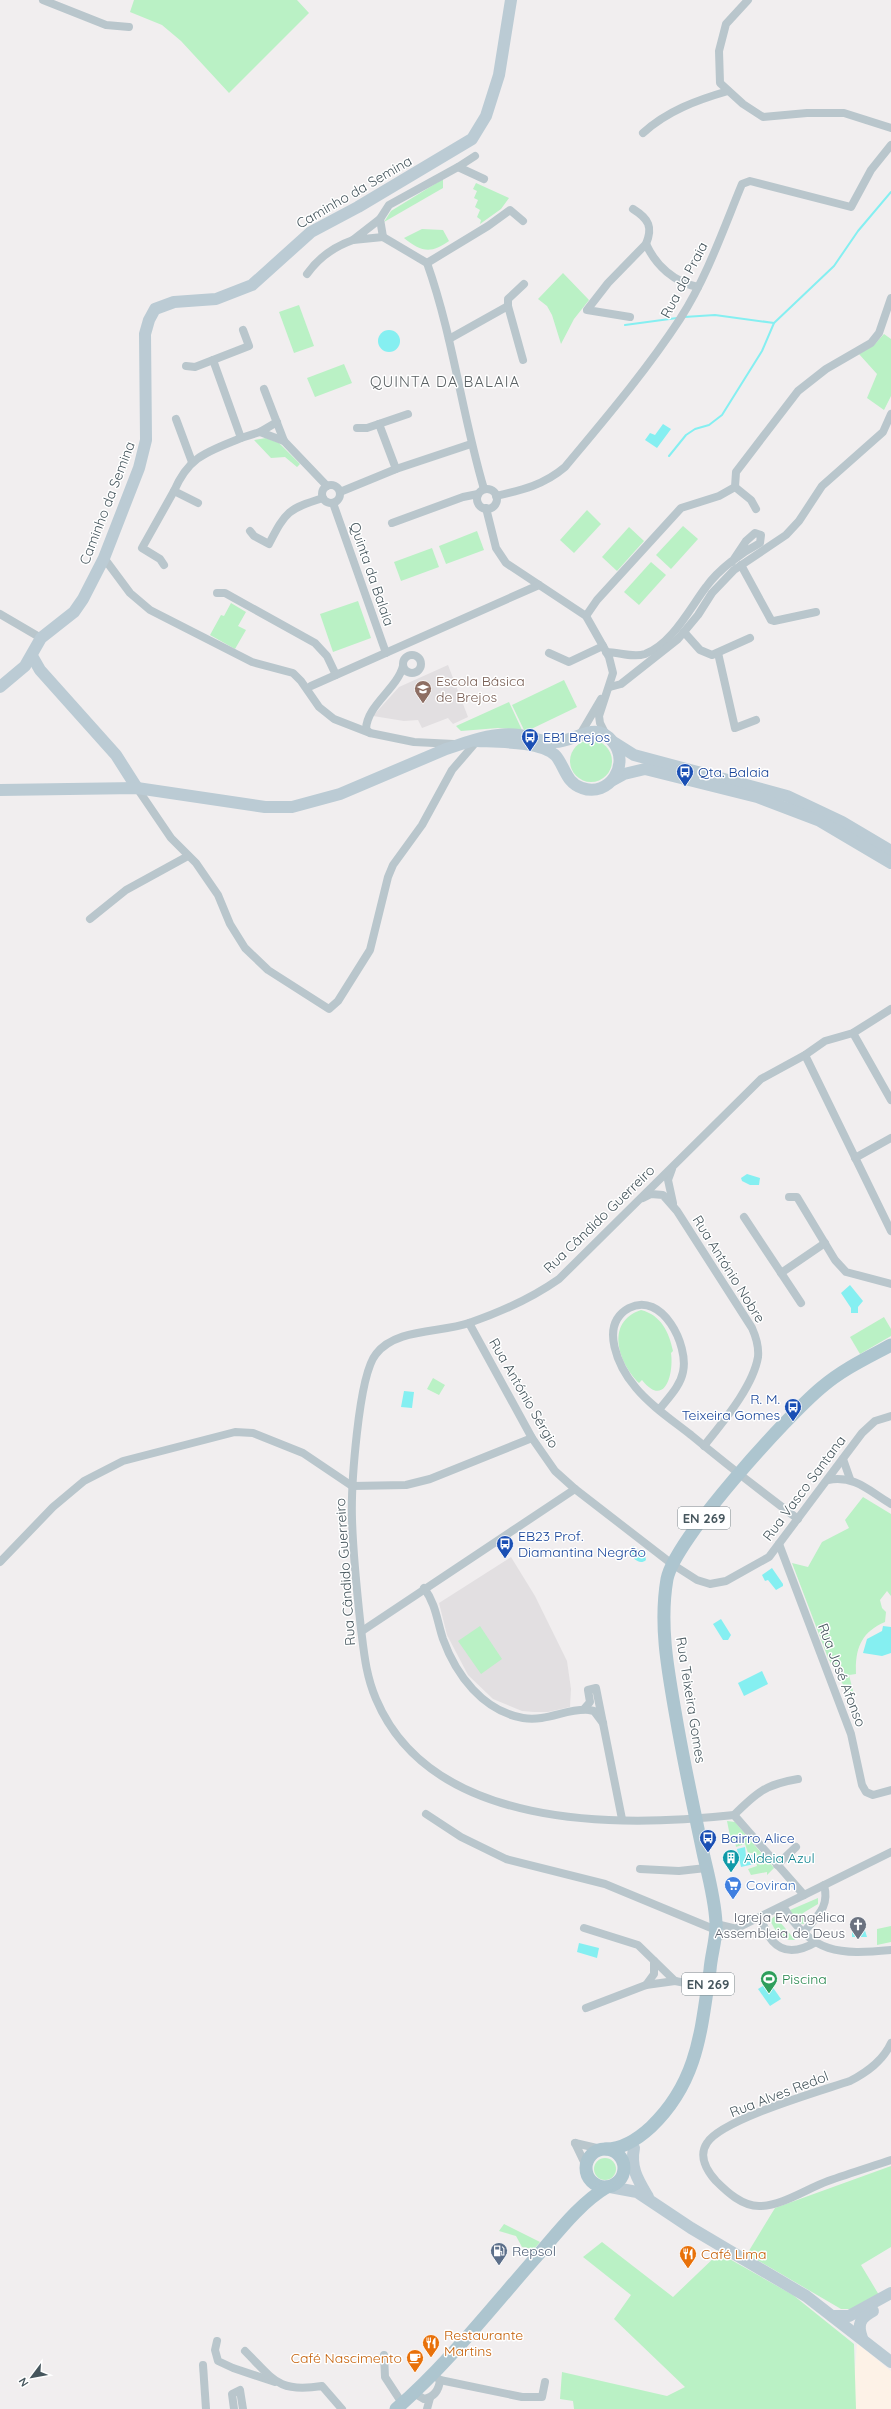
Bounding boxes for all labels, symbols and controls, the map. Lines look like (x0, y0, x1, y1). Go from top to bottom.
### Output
street label: Caminho da Semina (293, 152, 415, 232)
street label: Rua da Praia (656, 239, 712, 321)
district label: QUINTA DA BALAIA (370, 372, 520, 391)
street label: Caminho da Semina (75, 439, 139, 567)
street label: Quinta da Balaia (346, 520, 398, 628)
place label: Escola Básica de Brejos (436, 672, 525, 706)
school or university icon: Escola Básica de Brejos (413, 679, 433, 704)
bus stop icon: EB1 Brejos (520, 727, 540, 752)
place label: EB1 Brejos (543, 728, 610, 746)
bus stop icon: Qta. Balaia (675, 762, 695, 787)
place label: Qta. Balaia (698, 763, 769, 781)
street label: Rua Cândido Guerreiro (540, 1161, 658, 1277)
street label: Rua António Nobre (689, 1212, 769, 1326)
street label: Rua António Sérgio (485, 1335, 563, 1451)
place label: R. M. Teixeira Gomes (682, 1390, 780, 1424)
bus stop icon: R. M. Teixeira Gomes (783, 1397, 803, 1422)
street label: Rua Vasco Santana (758, 1432, 850, 1544)
street label: Rua Cândido Guerreiro (331, 1498, 359, 1646)
road number: EN 269 (678, 1507, 730, 1529)
place label: EB23 Prof. Diamantina Negrão (518, 1527, 646, 1561)
bus stop icon: EB23 Prof. Diamantina Negrão (495, 1534, 515, 1559)
street label: Rua José Afonso (814, 1621, 870, 1729)
street label: Rua Teixeira Gomes (672, 1636, 710, 1764)
bus stop icon: Bairro Alice (698, 1828, 718, 1853)
place label: Bairro Alice (721, 1829, 795, 1847)
building icon: Aldeia Azul (721, 1848, 741, 1873)
place label: Aldeia Azul (744, 1849, 815, 1867)
supermarket icon: Coviran (723, 1875, 743, 1900)
place label: Coviran (746, 1876, 796, 1894)
place label: Igreja Evangélica Assembleia de Deus (715, 1908, 845, 1942)
church icon: Igreja Evangélica Assembleia de Deus (848, 1915, 868, 1940)
sports icon: Piscina (759, 1969, 779, 1994)
place label: Piscina (782, 1970, 827, 1988)
road number: EN 269 (682, 1973, 734, 1995)
street label: Rua Alves Redol (727, 2067, 831, 2121)
fuel station icon: Repsol (489, 2241, 509, 2266)
place label: Repsol (512, 2242, 556, 2260)
restaurant icon: Café Lima (678, 2244, 698, 2269)
place label: Café Lima (701, 2245, 767, 2263)
place label: Restaurante Martins (444, 2326, 523, 2360)
restaurant icon: Restaurante Martins (421, 2333, 441, 2358)
cafe icon: Café Nascimento (405, 2348, 425, 2373)
place label: Café Nascimento (291, 2349, 402, 2367)
north arrow (12, 2357, 52, 2397)
text: N (15, 2375, 32, 2389)

